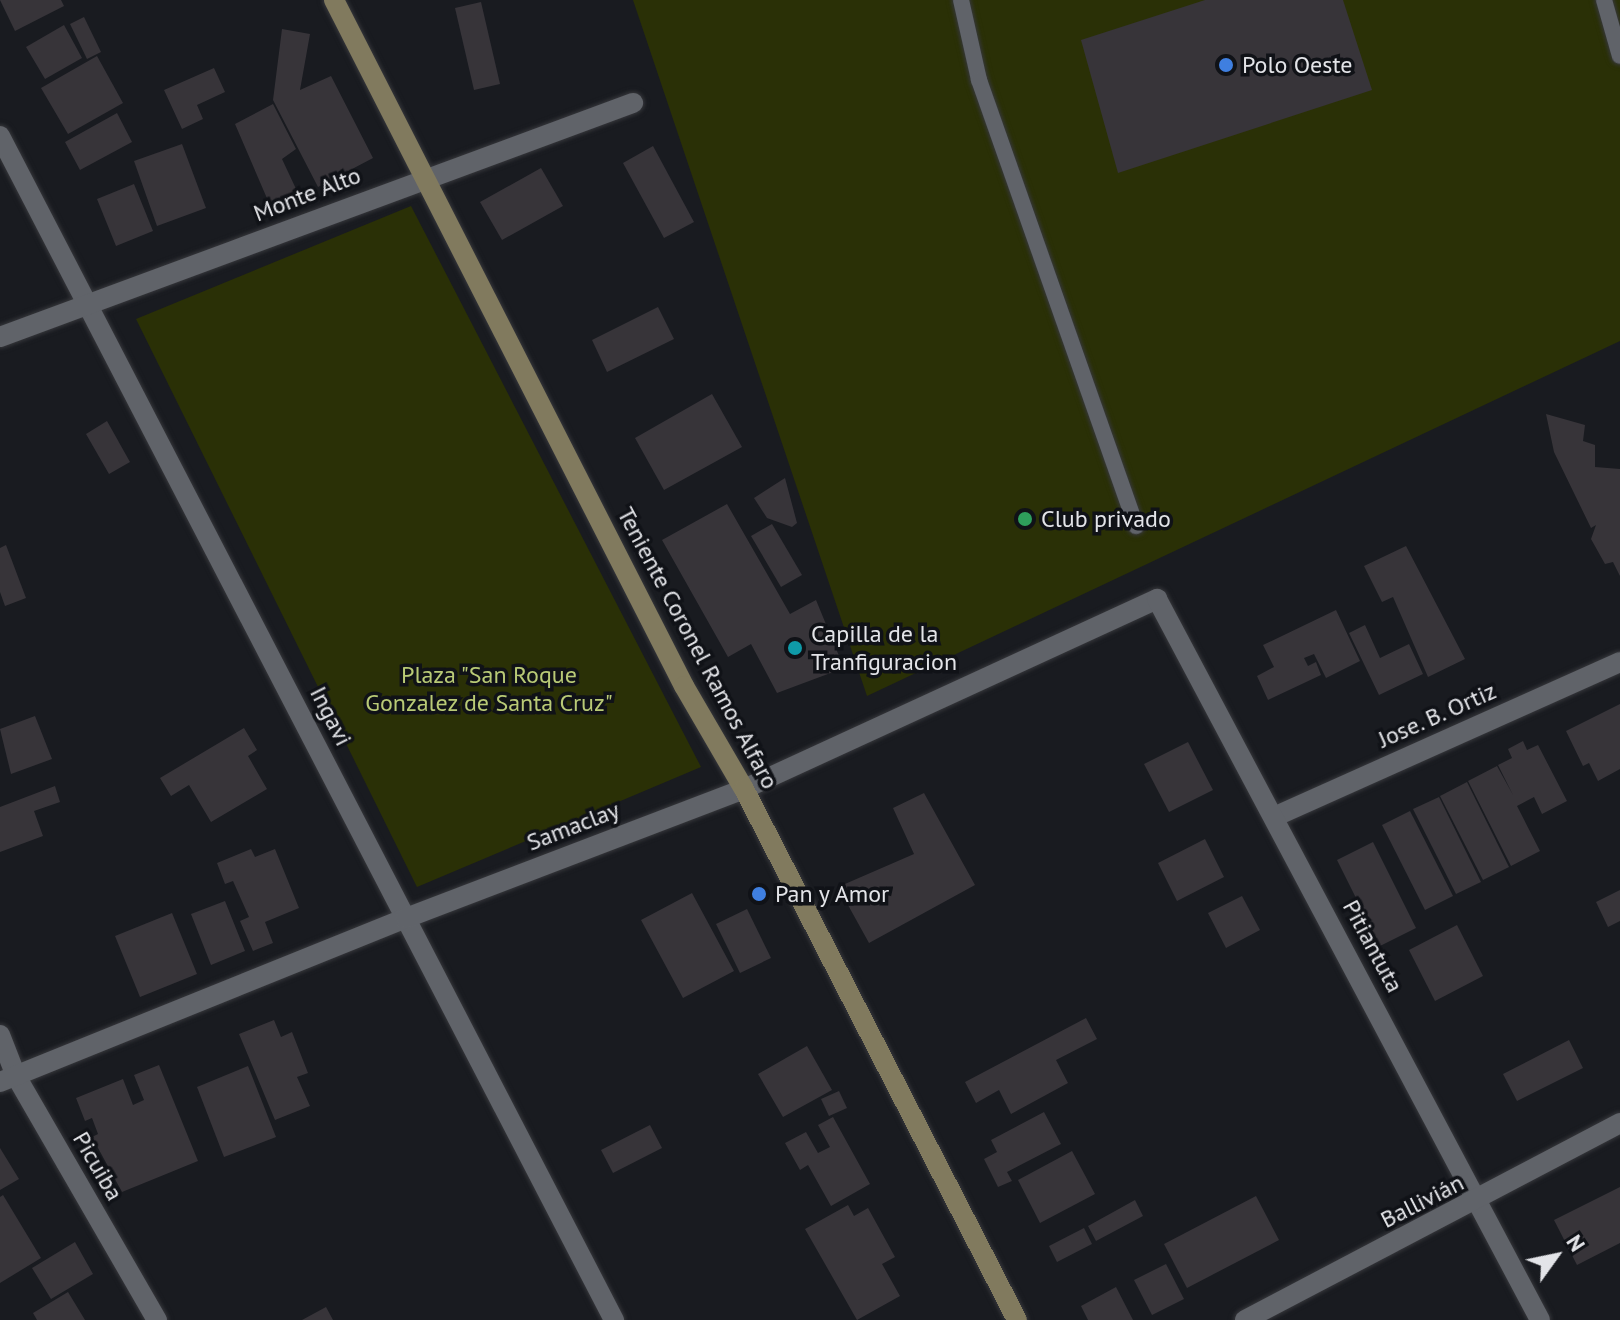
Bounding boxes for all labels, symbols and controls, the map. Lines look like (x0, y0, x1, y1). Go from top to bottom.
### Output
place label: Polo Oeste (1242, 51, 1352, 79)
marker: Polo Oeste (1217, 56, 1235, 74)
street label: Monte Alto (249, 160, 365, 228)
street label: Teniente Coronel Ramos Alfaro (611, 502, 785, 794)
place label: Club privado (1041, 505, 1171, 533)
marker: Club privado (1016, 510, 1034, 528)
place label: Capilla de la Tranfiguracion (811, 620, 957, 676)
marker: Capilla de la Tranfiguracion (786, 639, 804, 657)
park label: Plaza "San Roque Gonzalez de Santa Cruz" (365, 661, 613, 717)
street label: Jose. B. Ortiz (1372, 675, 1502, 755)
street label: Ingavi (304, 681, 358, 751)
street label: Samaclay (523, 795, 623, 857)
place label: Pan y Amor (775, 880, 891, 908)
marker: Pan y Amor (750, 885, 768, 903)
street label: Pitiantuta (1337, 895, 1409, 997)
street label: Picuiba (67, 1126, 129, 1206)
street label: Ballivián (1376, 1168, 1468, 1234)
north arrow (1516, 1216, 1596, 1296)
text: N (1560, 1229, 1592, 1257)

